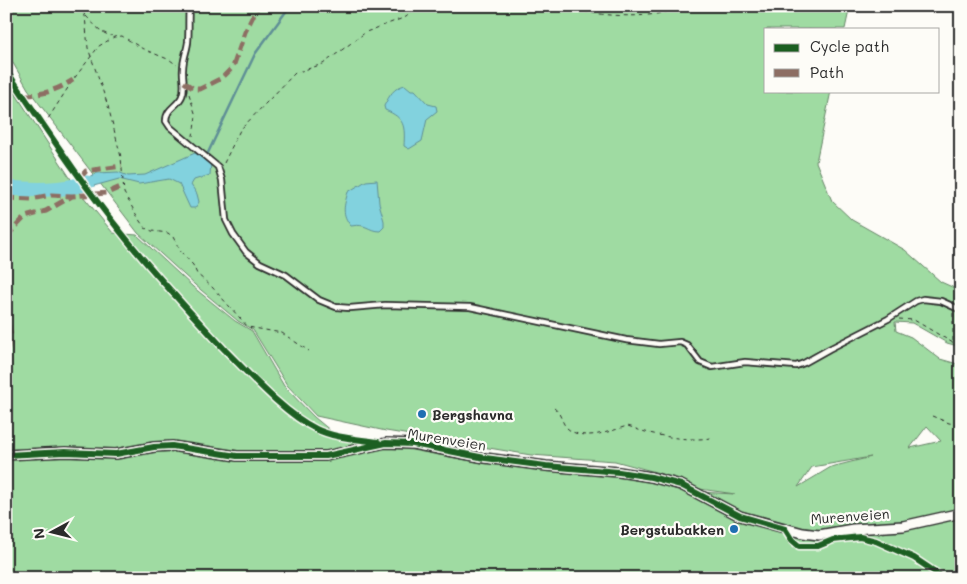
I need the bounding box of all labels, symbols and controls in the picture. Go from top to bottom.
legend [764,28,940,92]
text: Cycle path [810,36,889,56]
text: Path [810,62,844,82]
place label: Bergshavna [432,405,514,424]
marker: Bergshavna [416,408,428,420]
street label: Murenveien [406,423,488,455]
street label: Murenveien [810,504,890,528]
north arrow [28,506,78,556]
place label: Bergstubakken [620,520,724,539]
marker: Bergstubakken [728,523,740,535]
text: N [29,527,49,540]

